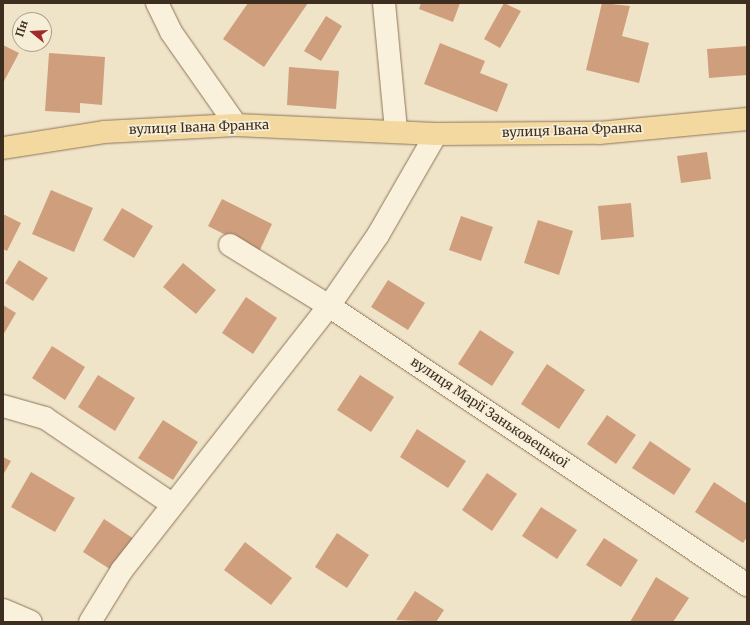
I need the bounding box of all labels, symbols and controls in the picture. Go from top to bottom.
north arrow [12,12,52,52]
text: Пн [12,19,31,39]
street label: вулиця Івана Франка [129,118,269,138]
street label: вулиця Івана Франка [502,121,642,141]
street label: вулиця Марії Заньковецької [407,354,571,472]

